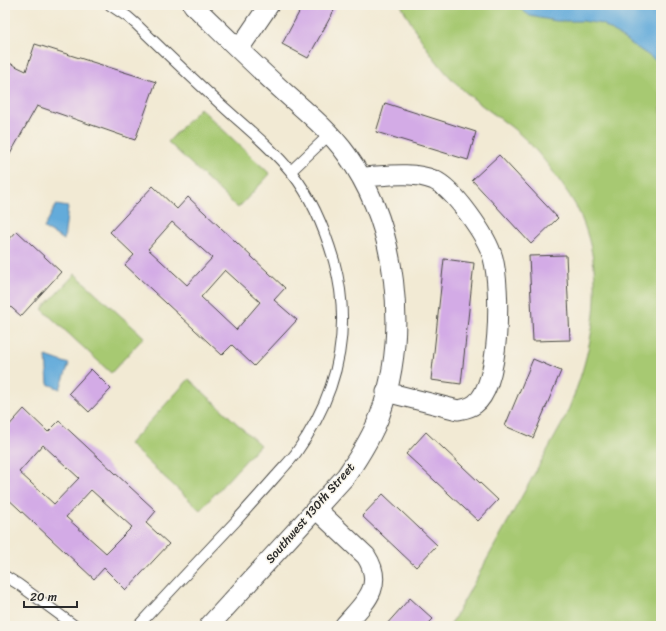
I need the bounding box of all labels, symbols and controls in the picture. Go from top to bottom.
street label: Southwest 130th Street [260,457,360,569]
scale bar [24,583,77,609]
text: 20 m [30,586,57,608]

